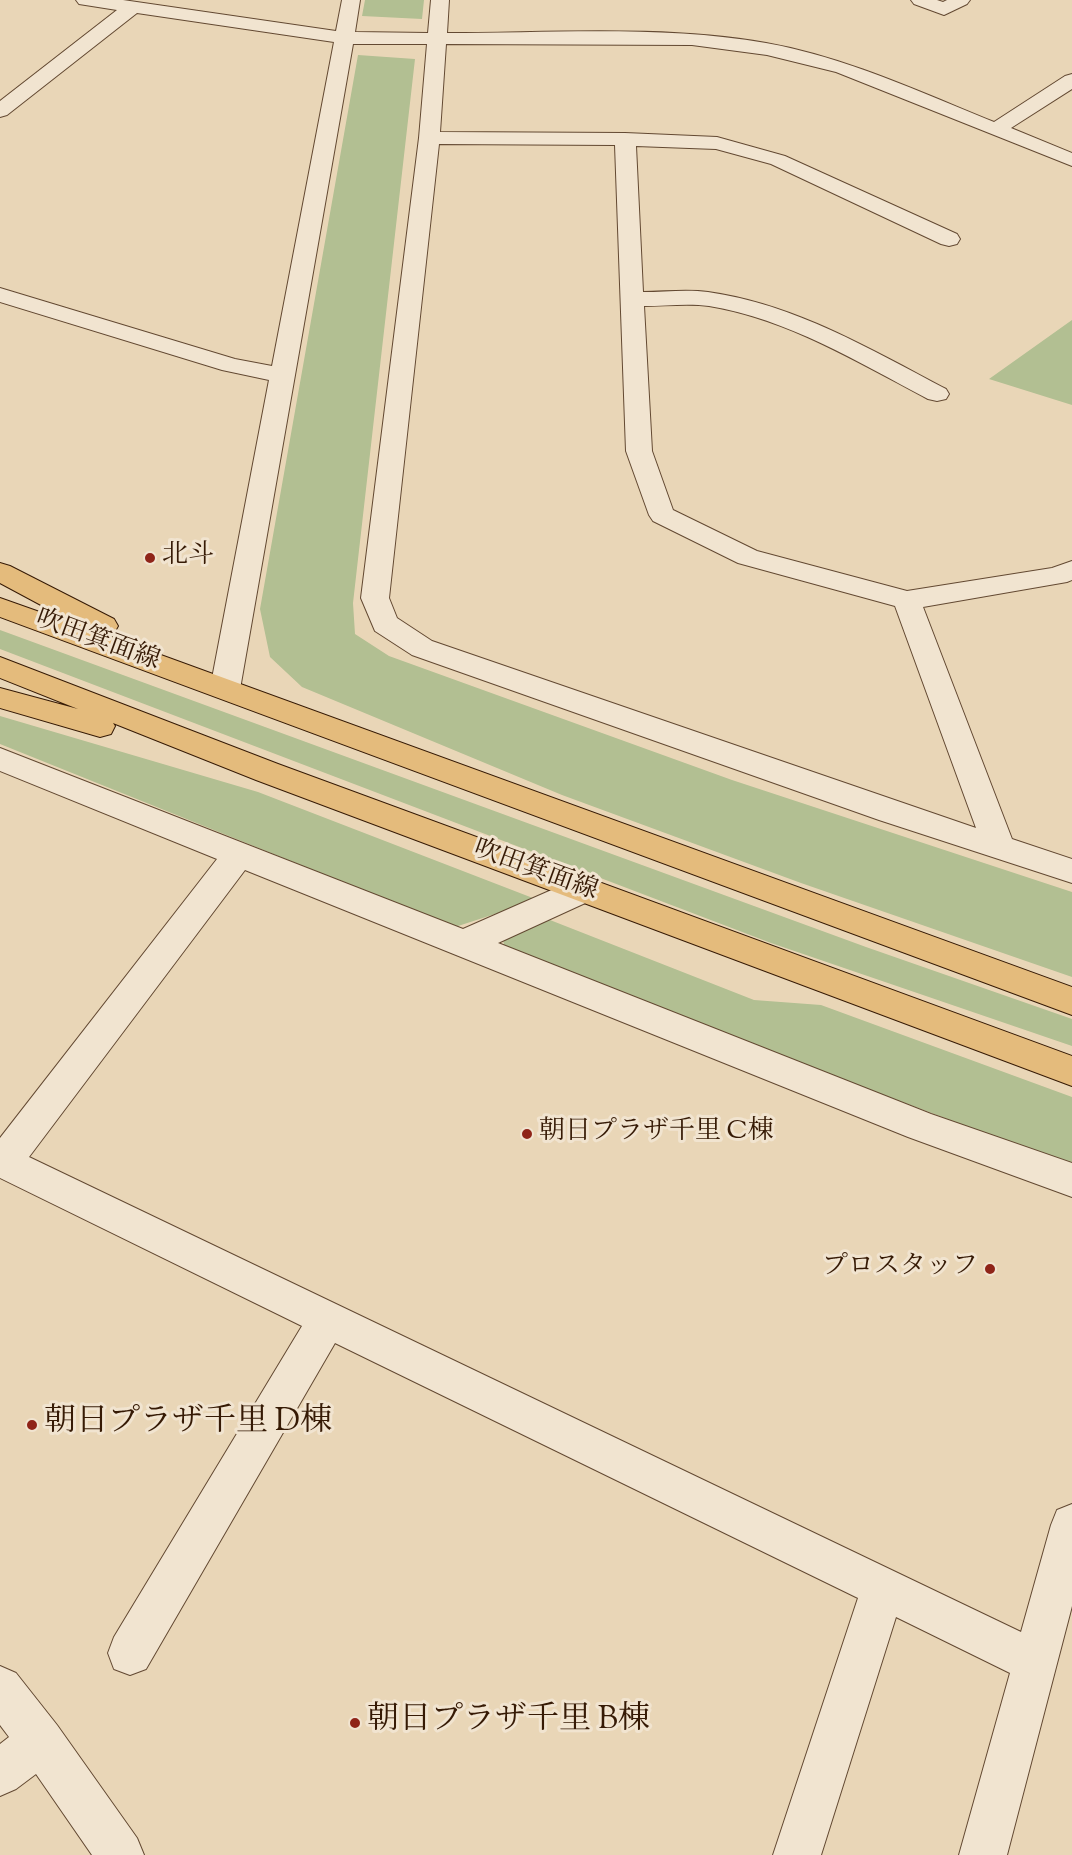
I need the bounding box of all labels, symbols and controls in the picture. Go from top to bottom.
place label: 北斗 [162,542,214,574]
marker: 北斗 [143,551,157,565]
street label: 吹田箕面線 [31,605,163,679]
street label: 吹田箕面線 [469,835,601,909]
place label: 朝日プラザ千里 C棟 [539,1118,774,1150]
marker: 朝日プラザ千里 C棟 [520,1127,534,1141]
place label: プロスタッフ [822,1253,978,1285]
marker: プロスタッフ [983,1262,997,1276]
place label: 朝日プラザ千里 D棟 [44,1406,332,1444]
marker: 朝日プラザ千里 D棟 [25,1418,39,1432]
place label: 朝日プラザ千里 B棟 [367,1704,650,1742]
marker: 朝日プラザ千里 B棟 [348,1716,362,1730]

